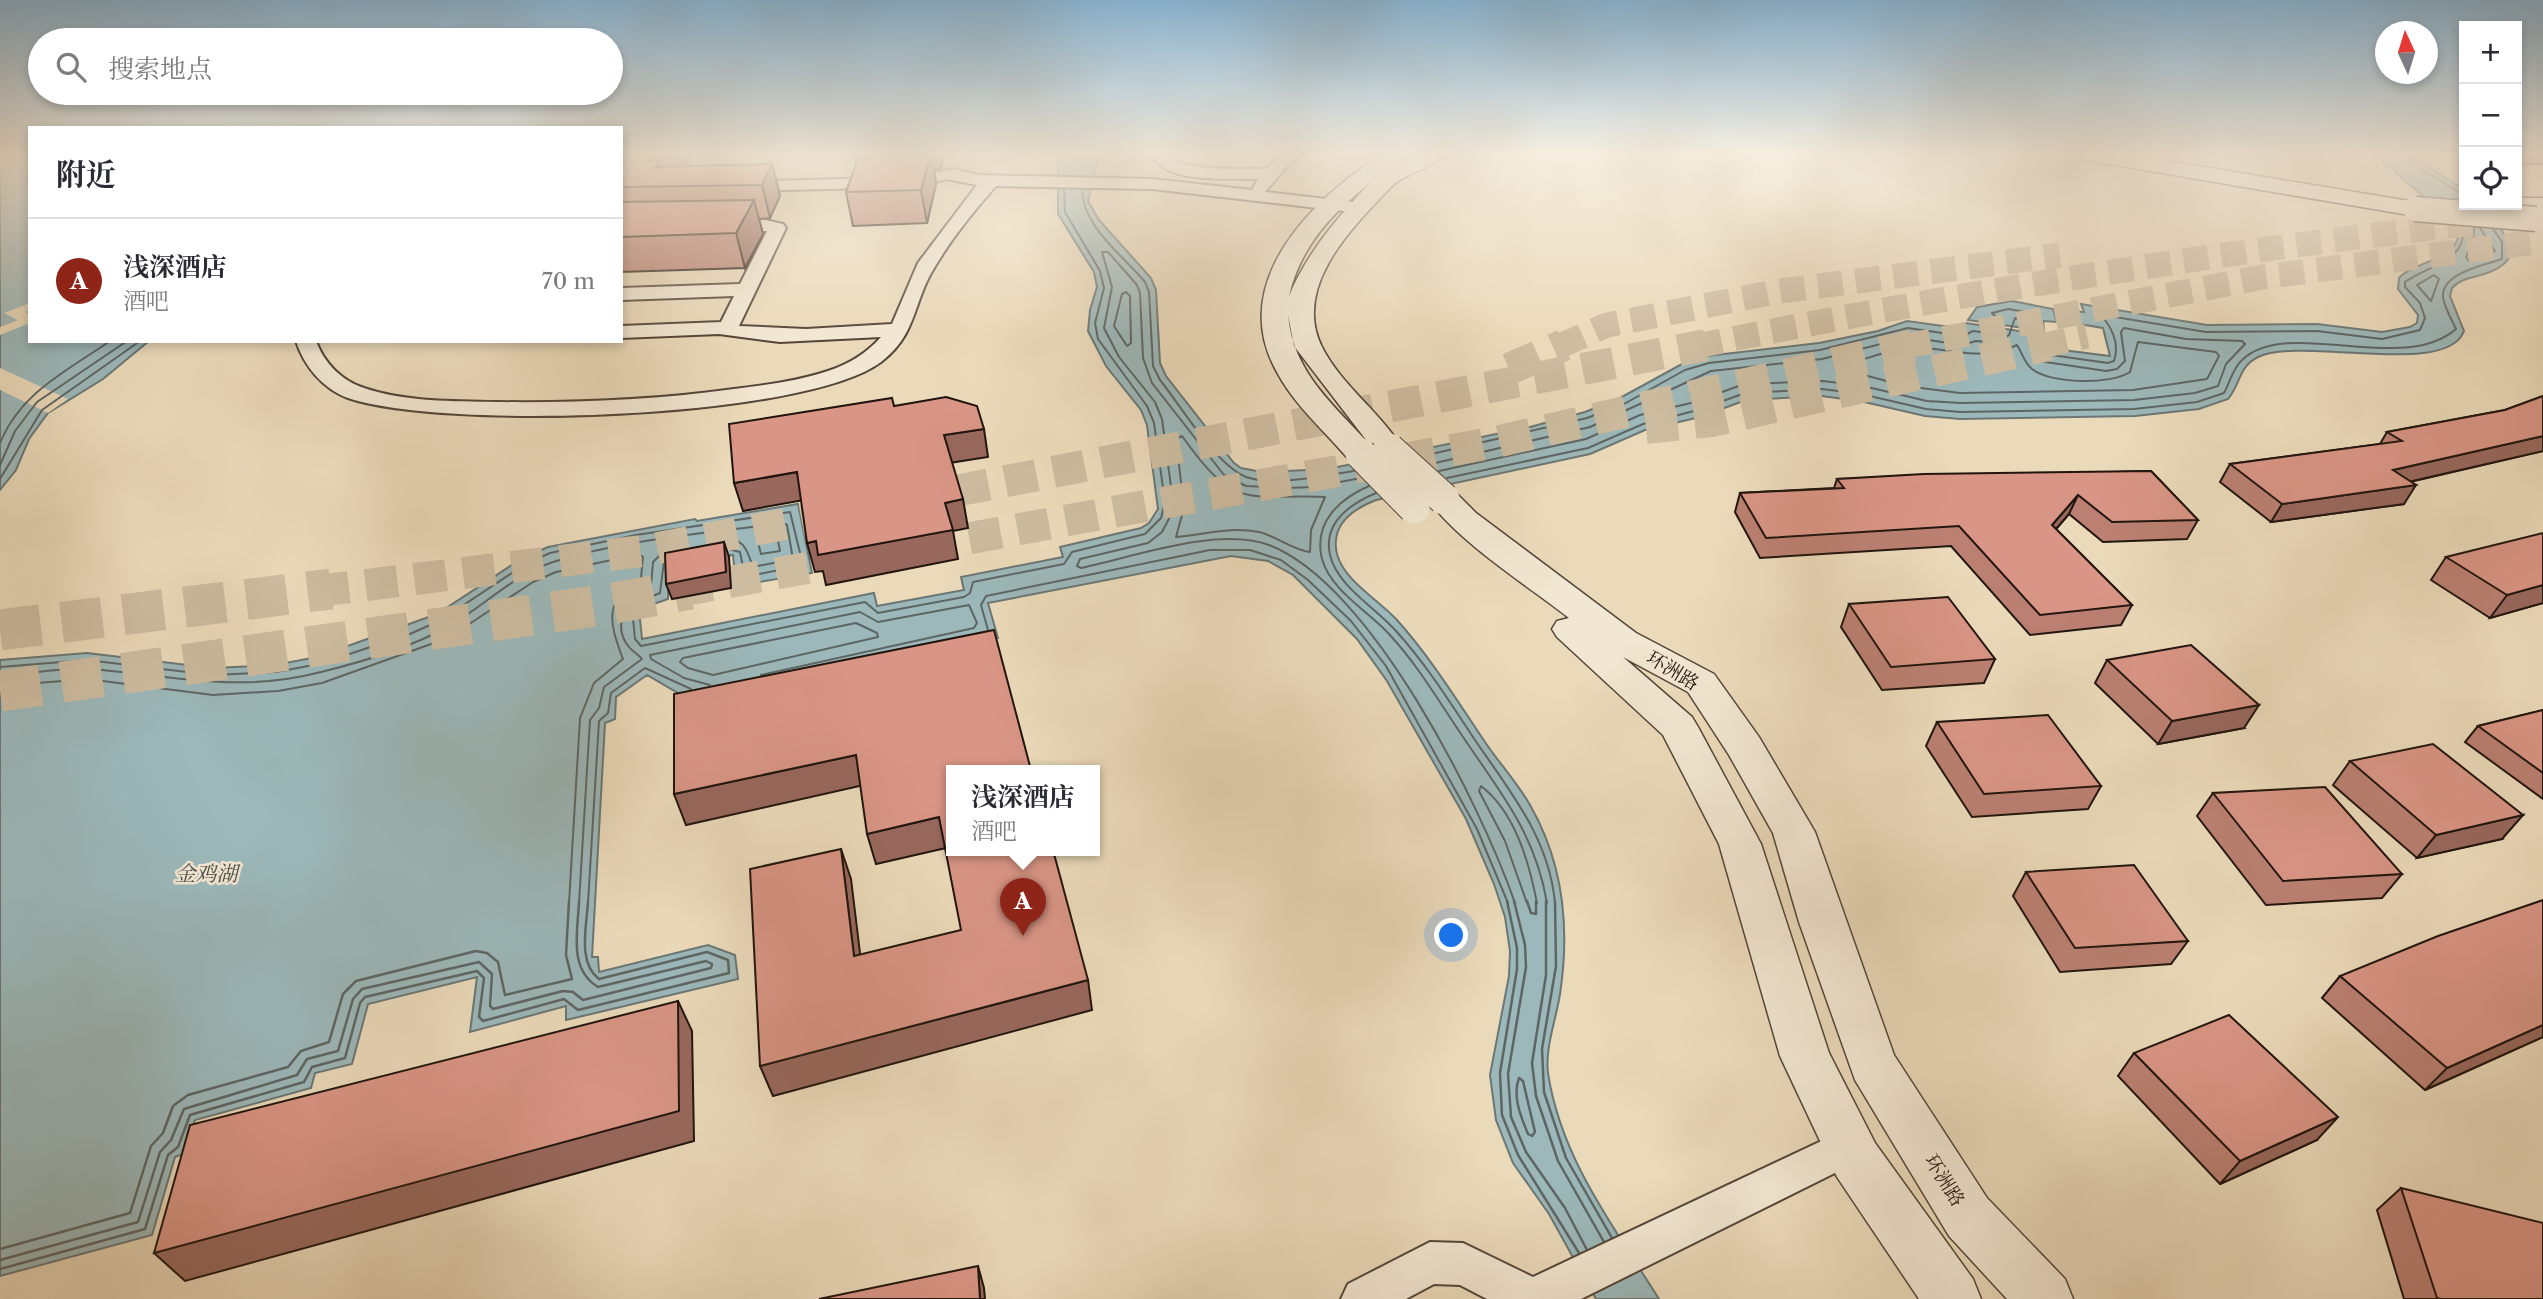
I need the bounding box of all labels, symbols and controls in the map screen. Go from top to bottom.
north arrow [2375,21,2438,84]
map controls [2459,21,2522,210]
button: + [2459,21,2522,84]
search box [28,28,623,105]
icon: search [52,48,90,86]
text: 搜索地点 [108,53,212,85]
button: − [2459,84,2522,147]
button: locate [2459,147,2522,210]
text: 附近 [56,156,116,193]
text: 浅深酒店 [123,251,227,283]
text: A [70,267,88,295]
text: 70 m [542,267,595,295]
text: 酒吧 [123,287,169,315]
street label: 环洲路 [1642,646,1703,695]
popup [946,765,1100,856]
text: 浅深酒店 [971,781,1075,813]
text: 酒吧 [971,817,1017,845]
water label: 金鸡湖 [175,861,241,886]
pin: A [1000,878,1046,936]
your location [1434,918,1468,952]
street label: 环洲路 [1920,1150,1969,1211]

